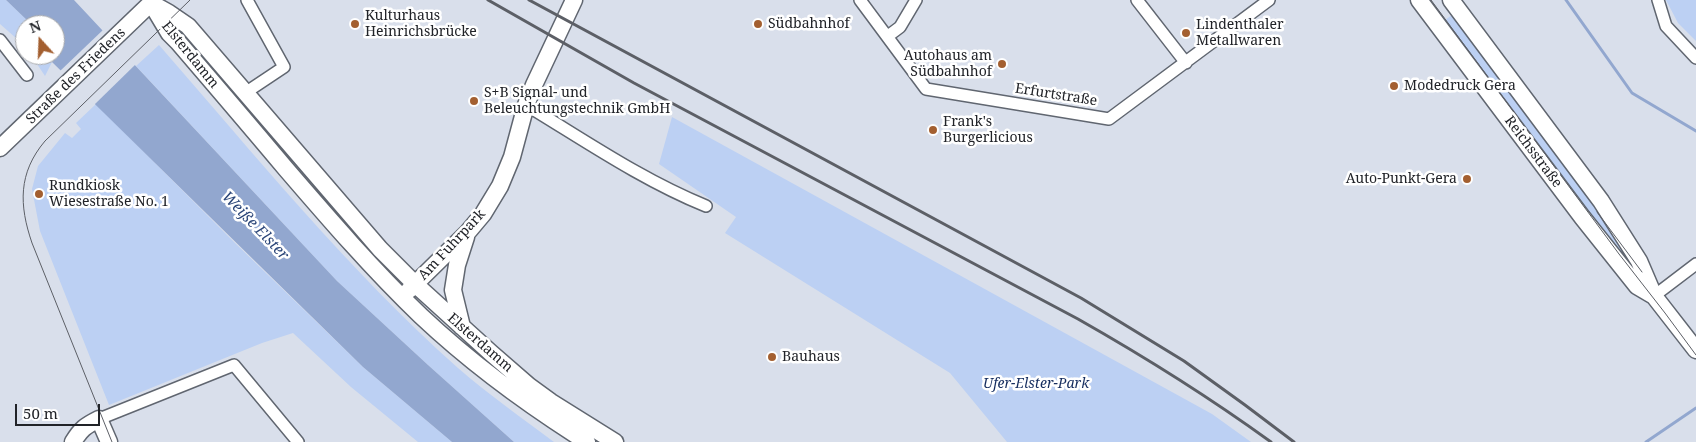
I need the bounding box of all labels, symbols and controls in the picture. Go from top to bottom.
place label: Kulturhaus Heinrichsbrücke [365,8,477,40]
north arrow [15,15,65,65]
text: N [27,16,43,37]
place label: Südbahnhof [768,16,850,32]
place label: Lindenthaler Metallwaren [1196,17,1283,49]
street label: Elsterdamm [158,18,222,92]
marker: Kulturhaus Heinrichsbrücke [349,18,361,30]
marker: Südbahnhof [752,18,764,30]
street label: Straße des Friedens [23,24,129,128]
marker: Lindenthaler Metallwaren [1180,27,1192,39]
place label: Autohaus am Südbahnhof [904,48,992,80]
marker: Autohaus am Südbahnhof [996,58,1008,70]
place label: Modedruck Gera [1404,78,1516,94]
street label: Erfurtstraße [1014,80,1098,110]
marker: Modedruck Gera [1388,80,1400,92]
place label: S+B Signal- und Beleuchtungstechnik GmbH [484,85,670,118]
marker: S+B Signal- und Beleuchtungstechnik GmbH [468,95,480,107]
street label: Reichsstraße [1501,113,1565,191]
place label: Frank's Burgerlicious [943,114,1033,146]
marker: Frank's Burgerlicious [927,124,939,136]
place label: Auto-Punkt-Gera [1346,171,1457,187]
marker: Auto-Punkt-Gera [1461,173,1473,185]
place label: Rundkiosk Wiesestraße No. 1 [49,178,169,210]
marker: Rundkiosk Wiesestraße No. 1 [33,188,45,200]
water label: Weiße Elster [218,188,292,264]
street label: Am Fuhrpark [415,206,489,284]
street label: Elsterdamm [444,310,516,376]
place label: Bauhaus [782,349,840,365]
marker: Bauhaus [766,351,778,363]
park label: Ufer-Elster-Park [983,376,1089,392]
scale bar [18,394,102,426]
text: 50 m [23,403,58,423]

